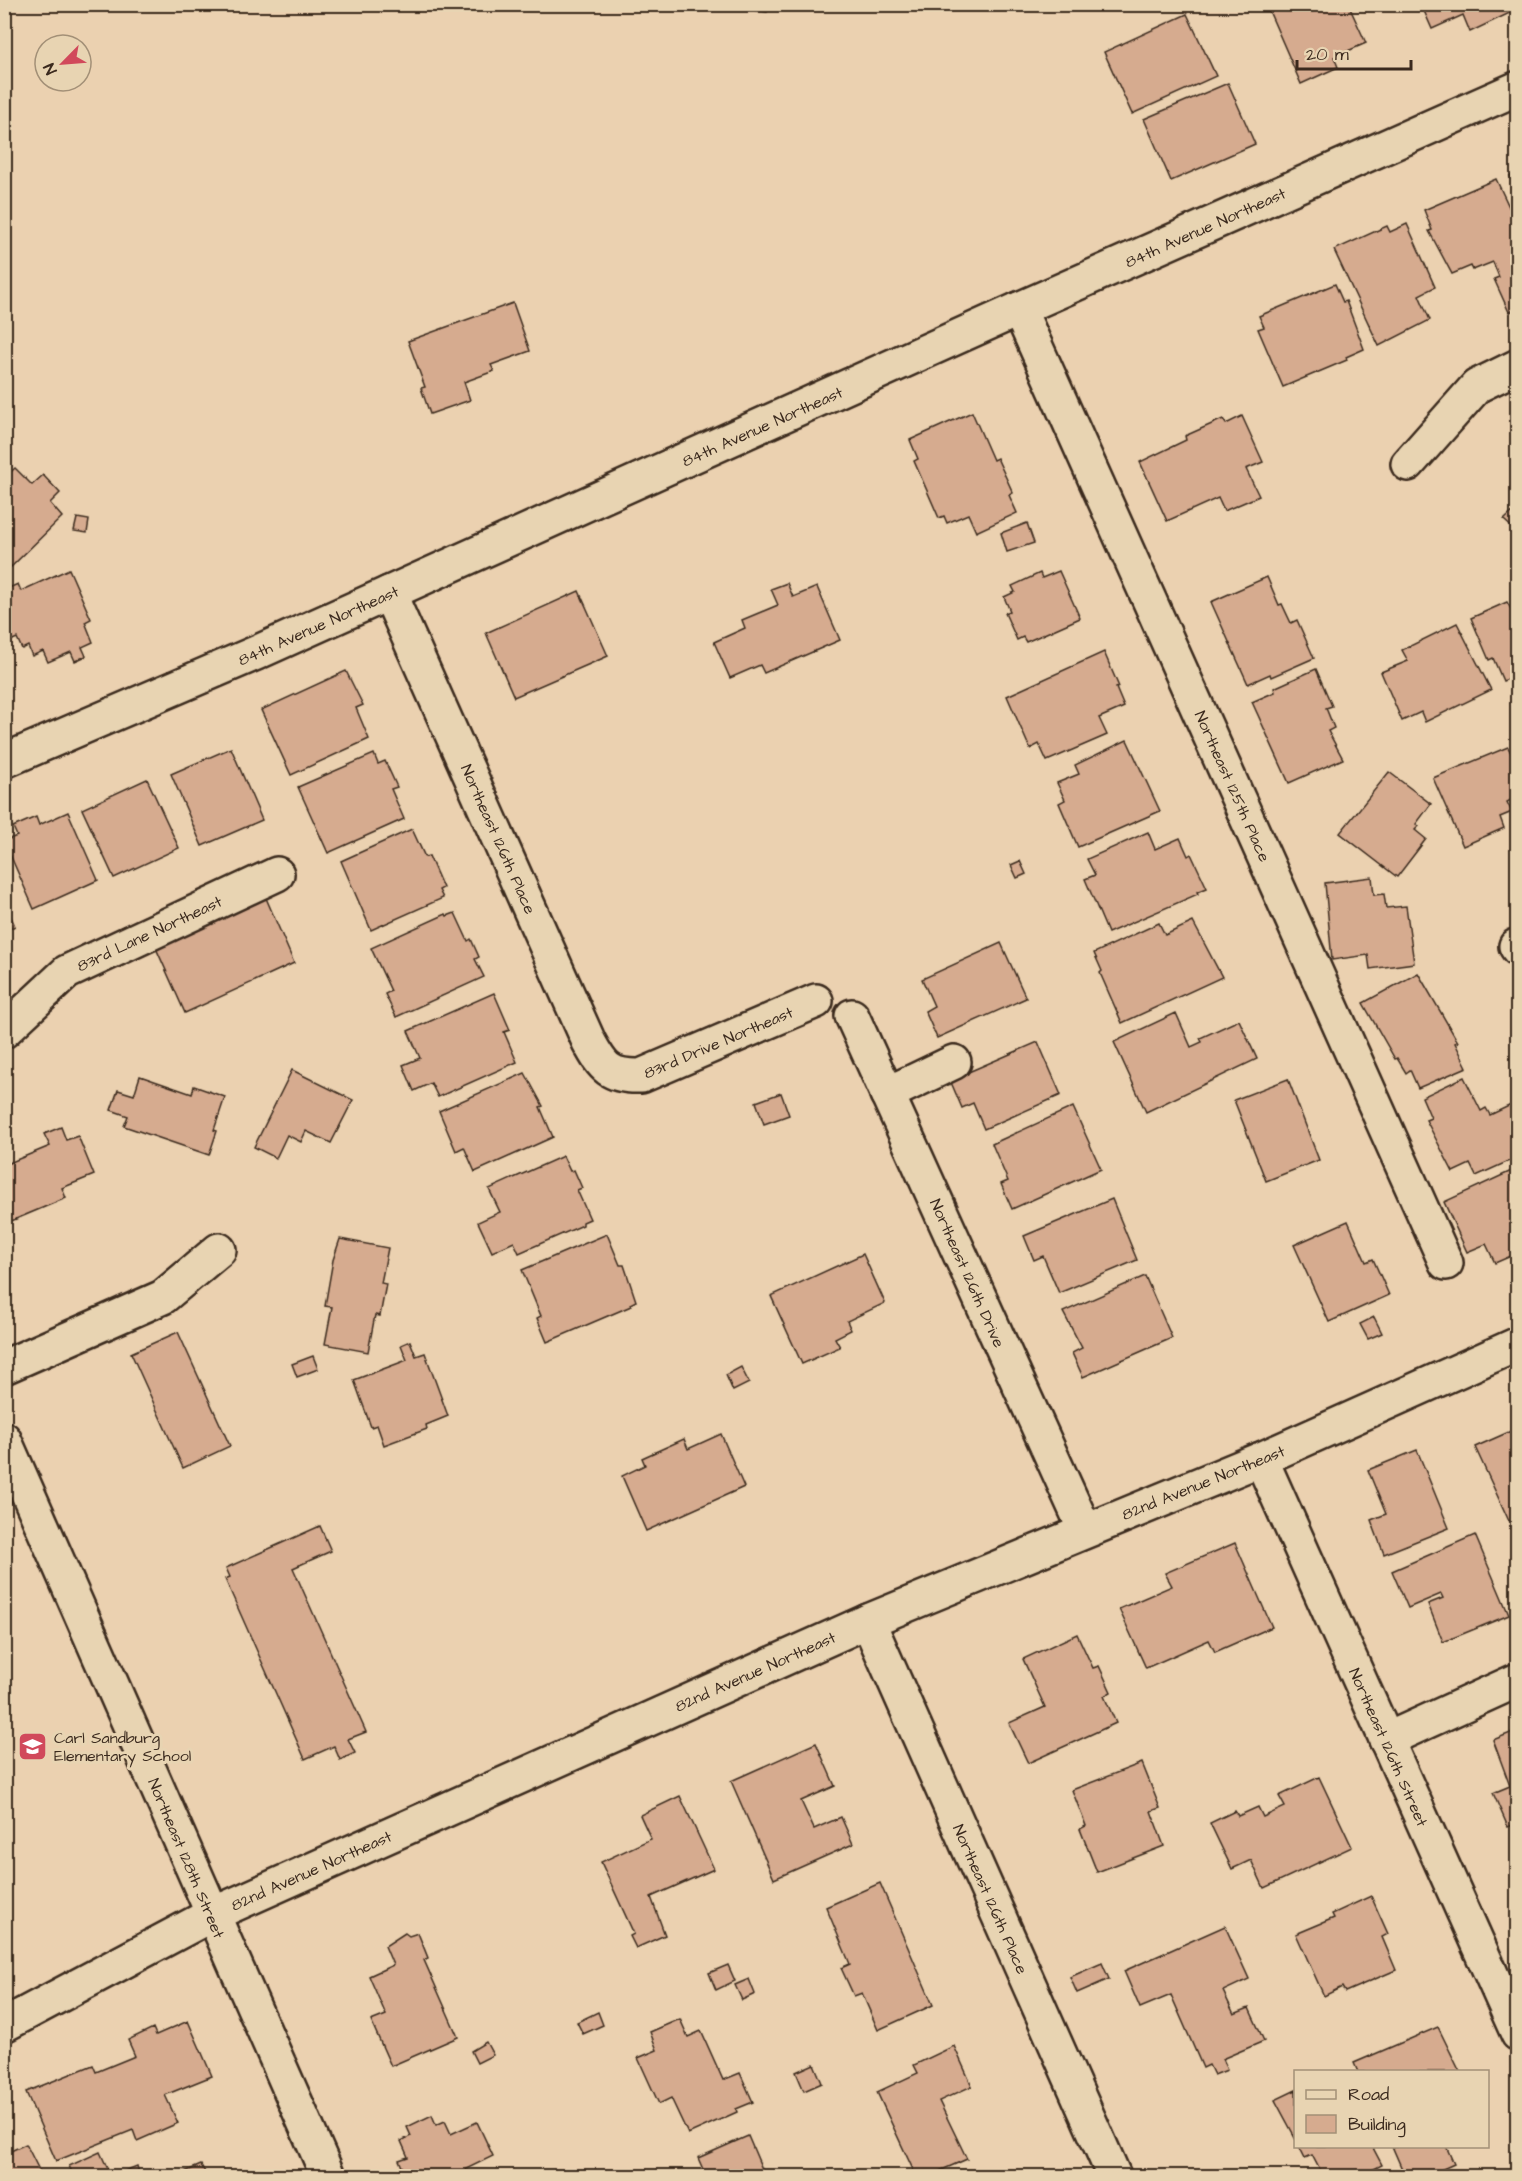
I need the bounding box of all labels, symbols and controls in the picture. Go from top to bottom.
north arrow [33,33,93,93]
scale bar [1297,33,1411,71]
text: 20 m [1306,42,1349,67]
text: N [38,60,62,78]
street label: 84th Avenue Northeast [1121,182,1290,273]
street label: 84th Avenue Northeast [678,381,847,472]
street label: 84th Avenue Northeast [234,580,403,671]
street label: Northeast 125th Place [1189,708,1275,866]
street label: Northeast 126th Place [455,761,541,918]
street label: 83rd Lane Northeast [73,890,226,977]
street label: 83rd Drive Northeast [640,1001,797,1084]
street label: Northeast 126th Drive [924,1196,1010,1352]
street label: 82nd Avenue Northeast [1119,1440,1289,1526]
street label: 82nd Avenue Northeast [671,1626,840,1717]
street label: Northeast 126th Street [1343,1665,1433,1831]
place label: Carl Sandburg Elementary School [54,1727,191,1768]
school or university icon: Carl Sandburg Elementary School [17,1730,49,1762]
street label: Northeast 128th Street [142,1775,230,1942]
street label: Northeast 126th Place [947,1821,1033,1978]
street label: 82nd Avenue Northeast [227,1825,396,1916]
legend [1294,2070,1489,2148]
text: Road [1348,2082,1389,2107]
text: Building [1348,2112,1406,2138]

